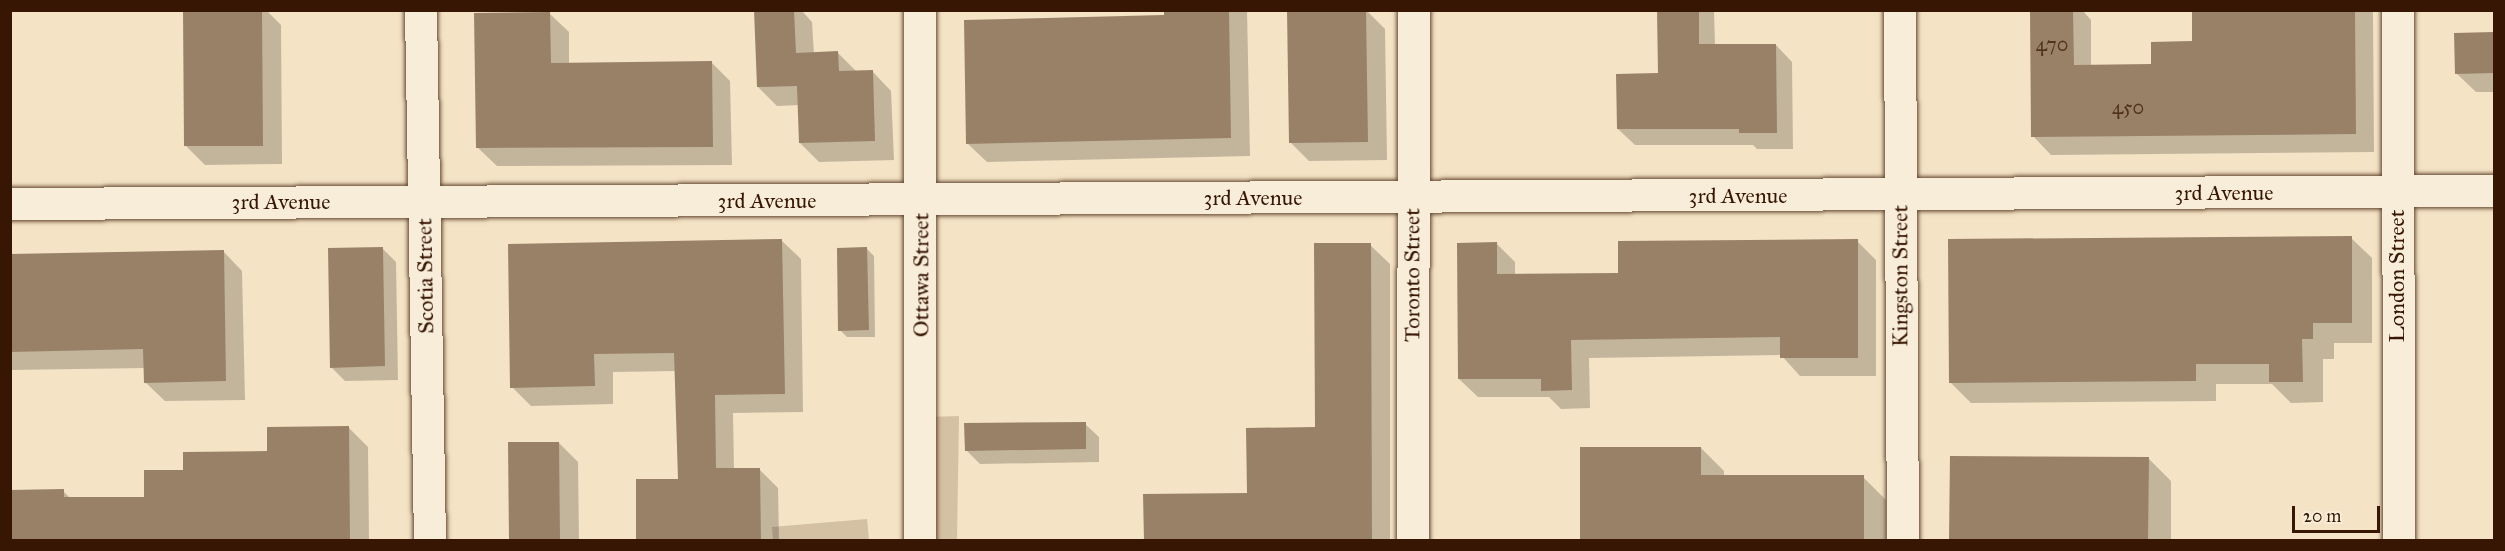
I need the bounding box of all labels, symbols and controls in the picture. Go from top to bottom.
house number: 470 [2036,32,2068,56]
house number: 450 [2112,95,2144,119]
street label: 3rd Avenue [2175,180,2273,206]
street label: 3rd Avenue [1689,183,1787,209]
street label: 3rd Avenue [1204,185,1302,211]
street label: 3rd Avenue [718,188,816,214]
street label: 3rd Avenue [232,189,330,215]
street label: Kingston Street [1887,205,1913,347]
street label: Toronto Street [1399,208,1425,342]
street label: London Street [2384,209,2410,343]
street label: Ottawa Street [908,213,934,337]
street label: Scotia Street [411,218,439,334]
scale bar [2295,494,2384,532]
text: 20 m [2303,505,2341,527]

